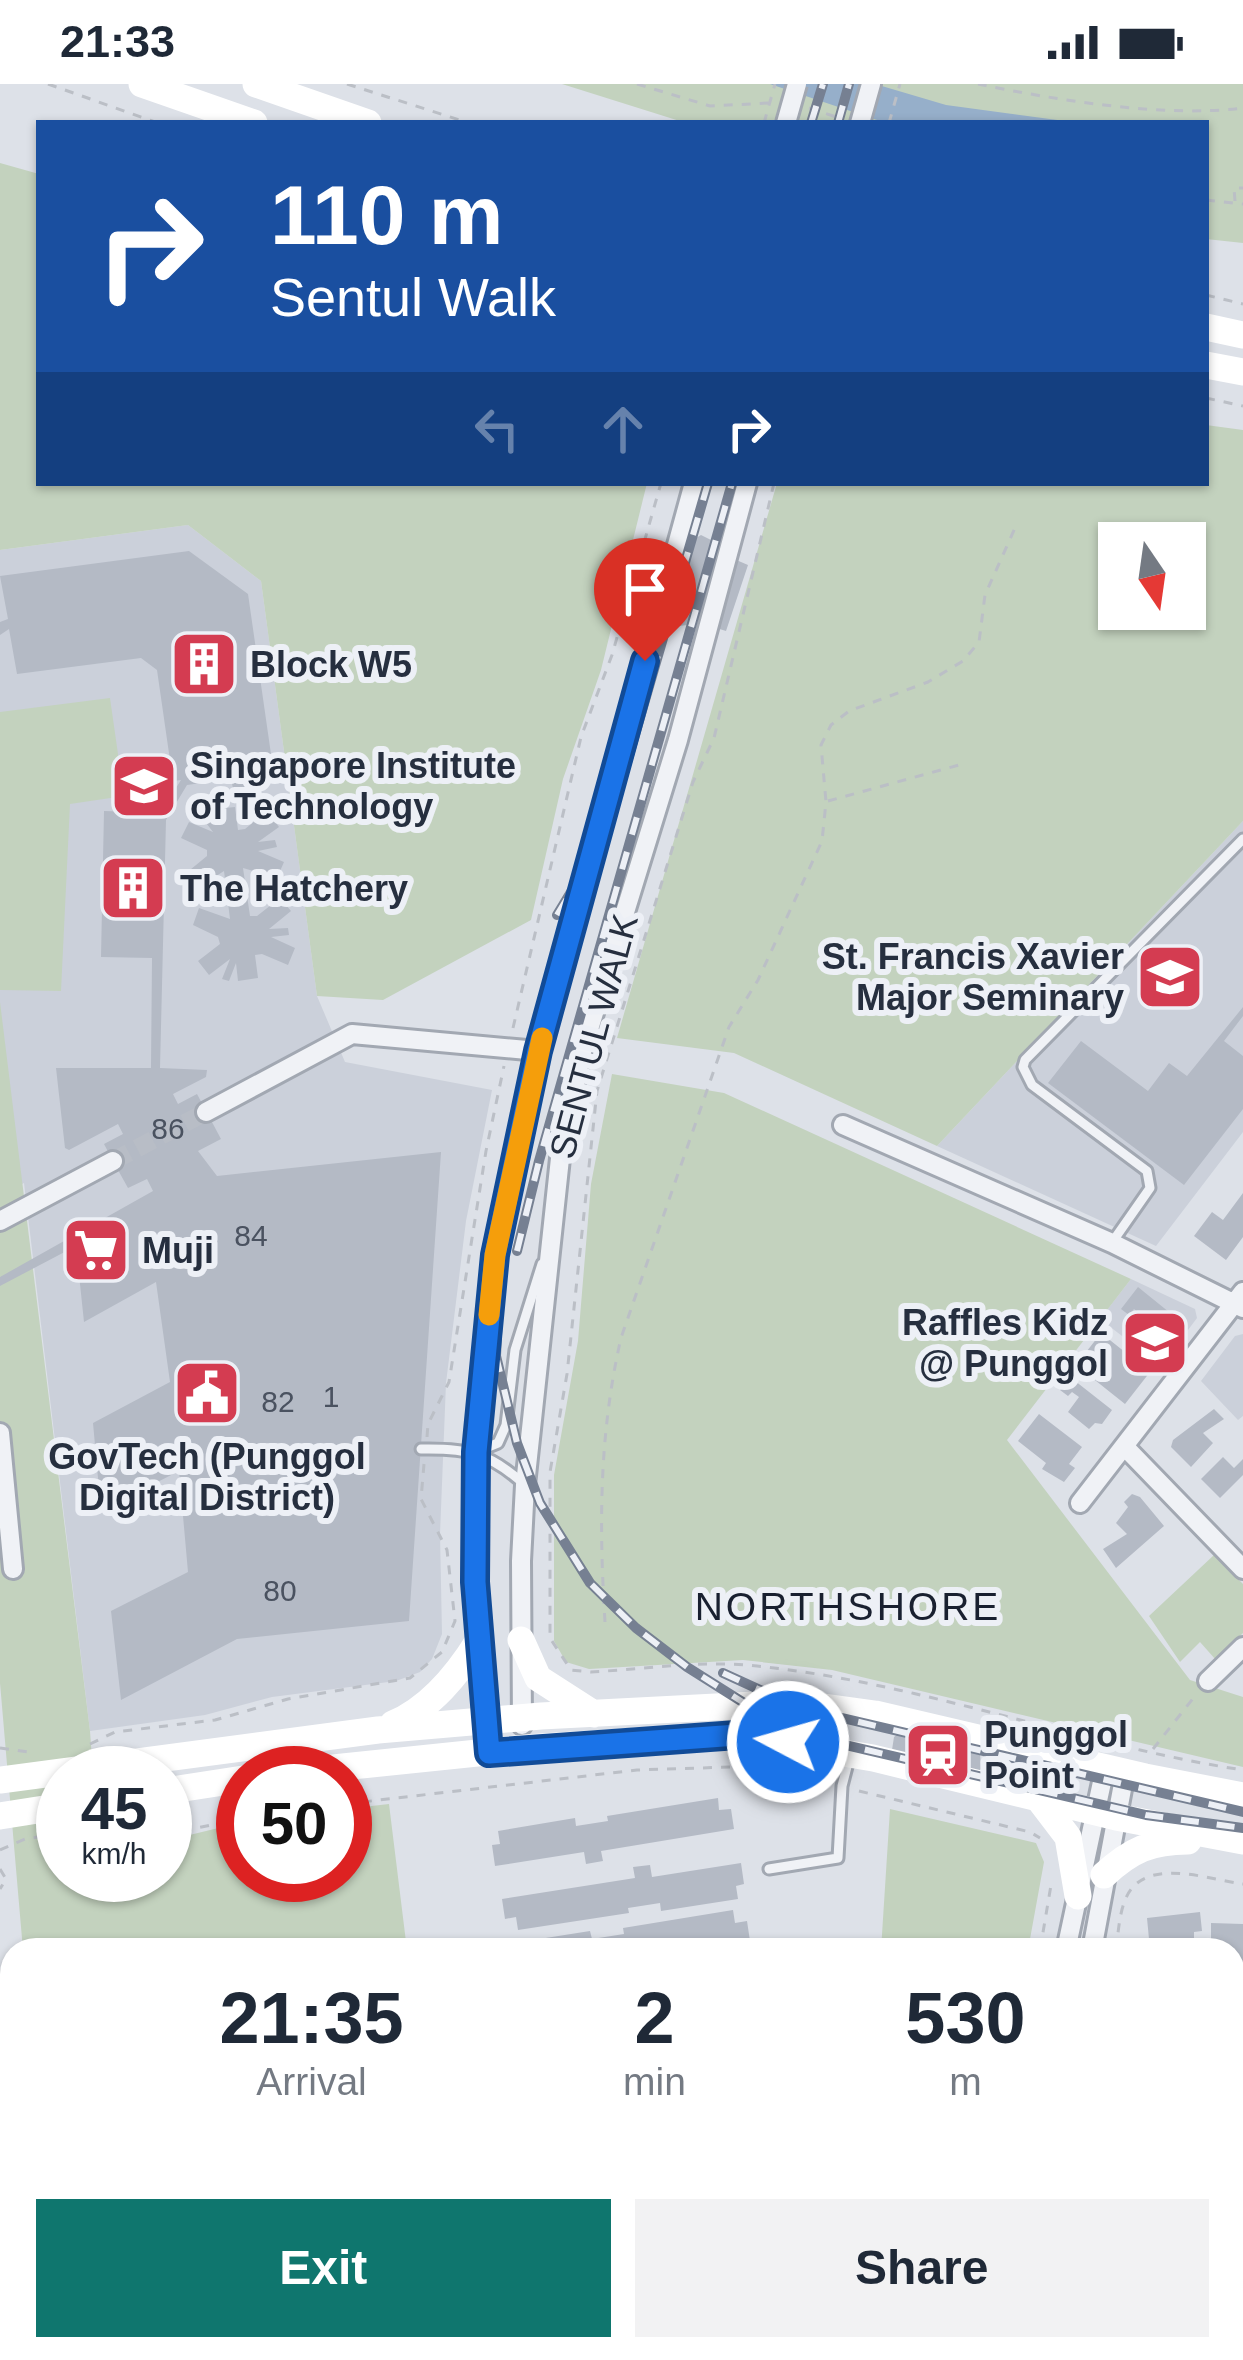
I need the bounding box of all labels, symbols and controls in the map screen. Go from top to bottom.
text: 21:33 [60,16,175,67]
icon: right [72,168,228,324]
text: 110 m [270,168,504,262]
text: Sentul Walk [270,267,556,327]
icon: left [464,396,530,462]
icon: ahead [590,396,656,462]
icon: right [716,396,782,462]
north arrow [1098,522,1206,630]
map controls [1098,522,1206,630]
pin [594,538,696,661]
icon: arrive [612,556,678,622]
building icon: Block W5 [169,629,239,699]
place label: Block W5 [250,644,412,685]
place label: Singapore Institute of Technology [190,745,516,827]
school or university icon: Singapore Institute of Technology [109,751,179,821]
building icon: The Hatchery [98,853,168,923]
place label: The Hatchery [180,868,408,909]
street label: SENTUL WALK [541,909,646,1163]
place label: St. Francis Xavier Major Seminary [822,936,1124,1018]
school or university icon: St. Francis Xavier Major Seminary [1135,942,1205,1012]
house number: 86 [151,1112,185,1145]
supermarket icon: Muji [61,1215,131,1285]
house number: 84 [234,1219,268,1252]
place label: Muji [142,1230,214,1271]
place label: Raffles Kidz @ Punggol [902,1302,1108,1384]
school or university icon: Raffles Kidz @ Punggol [1120,1308,1190,1378]
public building icon: GovTech (Punggol Digital District) [172,1358,242,1428]
house number: 1 [323,1380,339,1413]
house number: 82 [261,1385,295,1418]
place label: GovTech (Punggol Digital District) [48,1436,366,1518]
house number: 80 [263,1574,297,1607]
district label: NORTHSHORE [695,1585,1001,1628]
position arrow [725,1679,851,1805]
place label: Punggol Point [984,1714,1128,1796]
station icon: Punggol Point [903,1720,973,1790]
speed limit sign: 50 [216,1746,372,1902]
text: 45 [81,1775,147,1842]
text: km/h [81,1837,147,1870]
text: 21:35 [219,1978,404,2058]
text: 2 [634,1978,675,2058]
text: 530 [905,1978,1026,2058]
text: Arrival [256,2060,367,2103]
text: min [623,2060,686,2103]
text: m [949,2060,982,2103]
button: Exit [36,2199,611,2337]
button: Share [635,2199,1209,2337]

